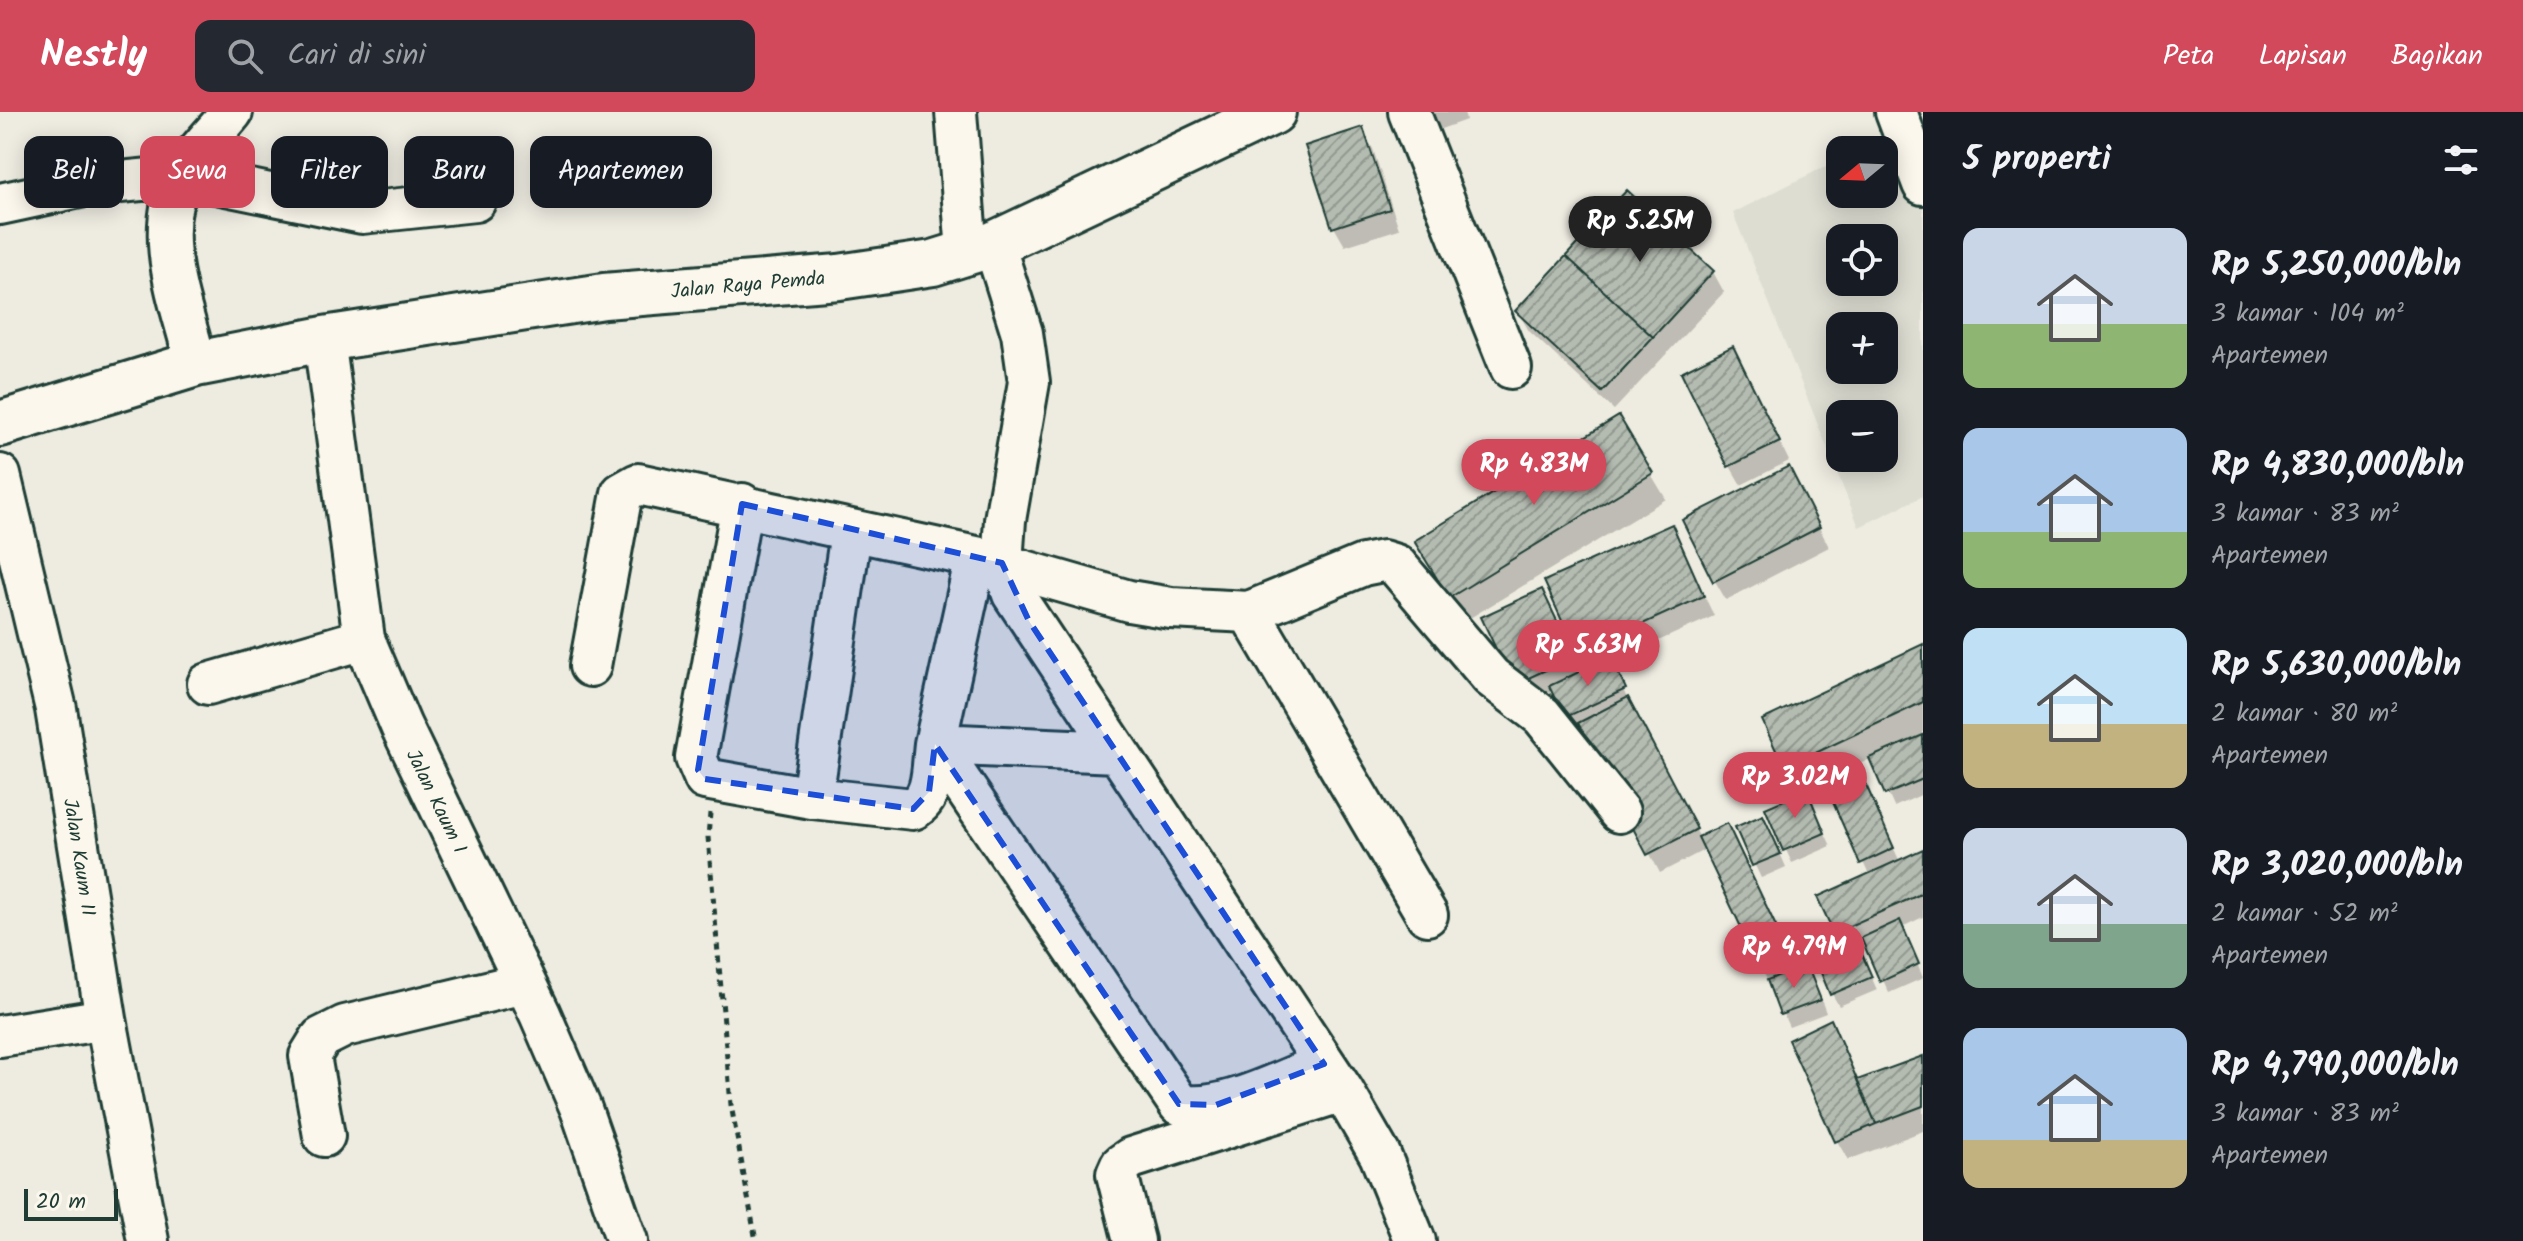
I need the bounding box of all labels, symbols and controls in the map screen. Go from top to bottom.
search box [195,20,755,92]
text: Nestly [40,26,147,86]
text: Cari di sini [287,32,426,80]
icon: search [223,34,267,78]
text: Peta [2163,34,2214,79]
text: Lapisan [2258,34,2347,79]
text: Bagikan [2391,34,2483,79]
text: 5 properti [1963,133,2111,187]
chip: Beli [24,136,124,208]
chip: Sewa [140,136,255,208]
chip: Filter [271,136,388,208]
chip: Baru [404,136,514,208]
chip: Apartemen [530,136,712,208]
north arrow [1826,136,1898,208]
map controls [1826,136,1898,472]
icon: filters [2439,138,2483,182]
pin: Rp 5.25M [1557,196,1723,264]
text: Rp 5.25M [1587,201,1693,243]
button: locate [1826,224,1898,296]
text: Rp 5,250,000/bln [2211,239,2461,293]
icon: home [2027,260,2123,356]
street label: Jalan Raya Pemda [670,263,827,309]
text: 3 kamar · 104 m² [2211,293,2404,335]
button: + [1826,312,1898,384]
text: Apartemen [2211,335,2328,377]
button: − [1826,400,1898,472]
pin: Rp 4.83M [1451,439,1617,507]
text: Rp 4,830,000/bln [2211,439,2464,493]
text: Rp 4.83M [1479,444,1589,486]
icon: home [2027,460,2123,556]
text: 3 kamar · 83 m² [2211,493,2399,535]
text: Apartemen [2211,535,2328,577]
pin: Rp 5.63M [1505,620,1671,688]
text: Rp 5.63M [1535,625,1641,667]
text: Rp 5,630,000/bln [2211,639,2461,693]
icon: home [2027,660,2123,756]
text: 2 kamar · 80 m² [2211,693,2397,735]
text: Apartemen [2211,735,2328,777]
street label: Jalan Kaum I [396,744,474,860]
pin: Rp 3.02M [1712,752,1878,820]
text: Rp 3.02M [1741,757,1849,799]
street label: Jalan Kaum II [53,796,103,919]
text: Rp 3,020,000/bln [2211,839,2463,893]
icon: home [2027,860,2123,956]
text: 2 kamar · 52 m² [2211,893,2398,935]
pin: Rp 4.79M [1711,922,1877,990]
text: Rp 4.79M [1741,927,1847,969]
text: Apartemen [2211,935,2328,977]
text: Rp 4,790,000/bln [2211,1039,2459,1093]
icon: home [2027,1060,2123,1156]
text: 3 kamar · 83 m² [2211,1093,2399,1135]
text: Apartemen [2211,1135,2328,1177]
scale bar [24,1185,118,1221]
text: 20 m [36,1185,86,1220]

